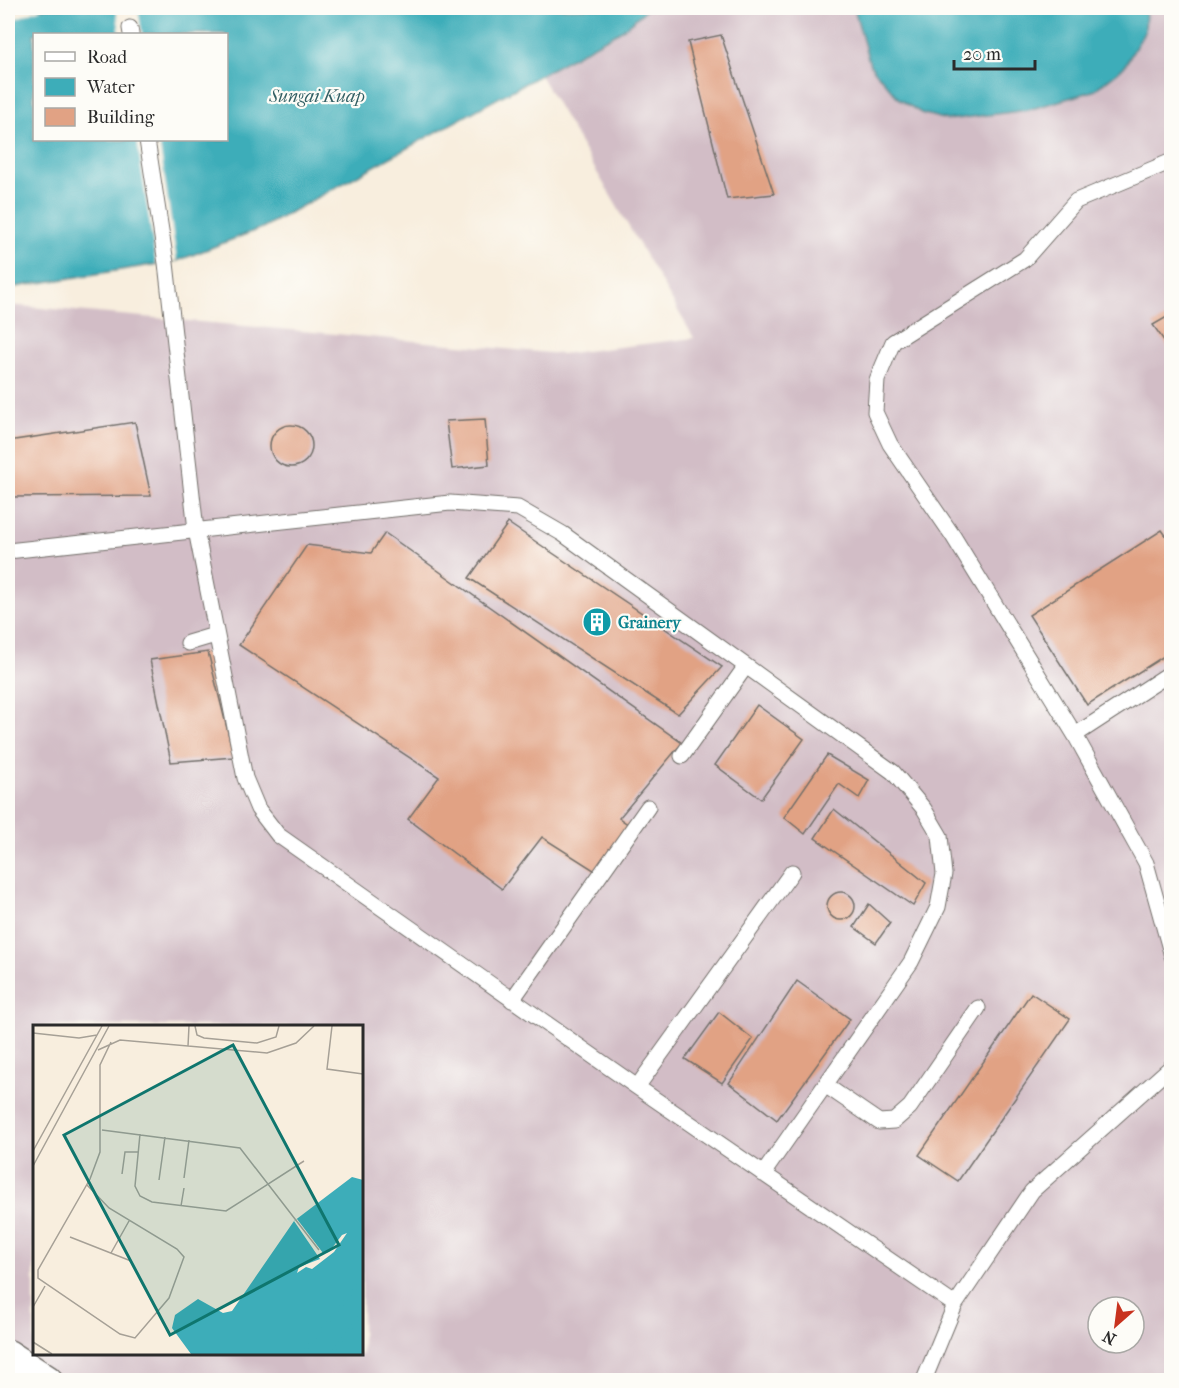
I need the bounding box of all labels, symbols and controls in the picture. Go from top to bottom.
legend [33,33,228,141]
scale bar [954,33,1035,71]
text: 20 m [963,44,1001,65]
text: Road [87,47,127,68]
text: Water [86,77,135,98]
water label: Sungai Kuap [268,86,365,107]
text: Building [87,107,155,128]
building icon: Grainery [581,606,613,638]
place label: Grainery [618,613,682,633]
inset map [33,1025,363,1355]
north arrow [1086,1295,1146,1355]
text: N [1099,1326,1119,1349]

